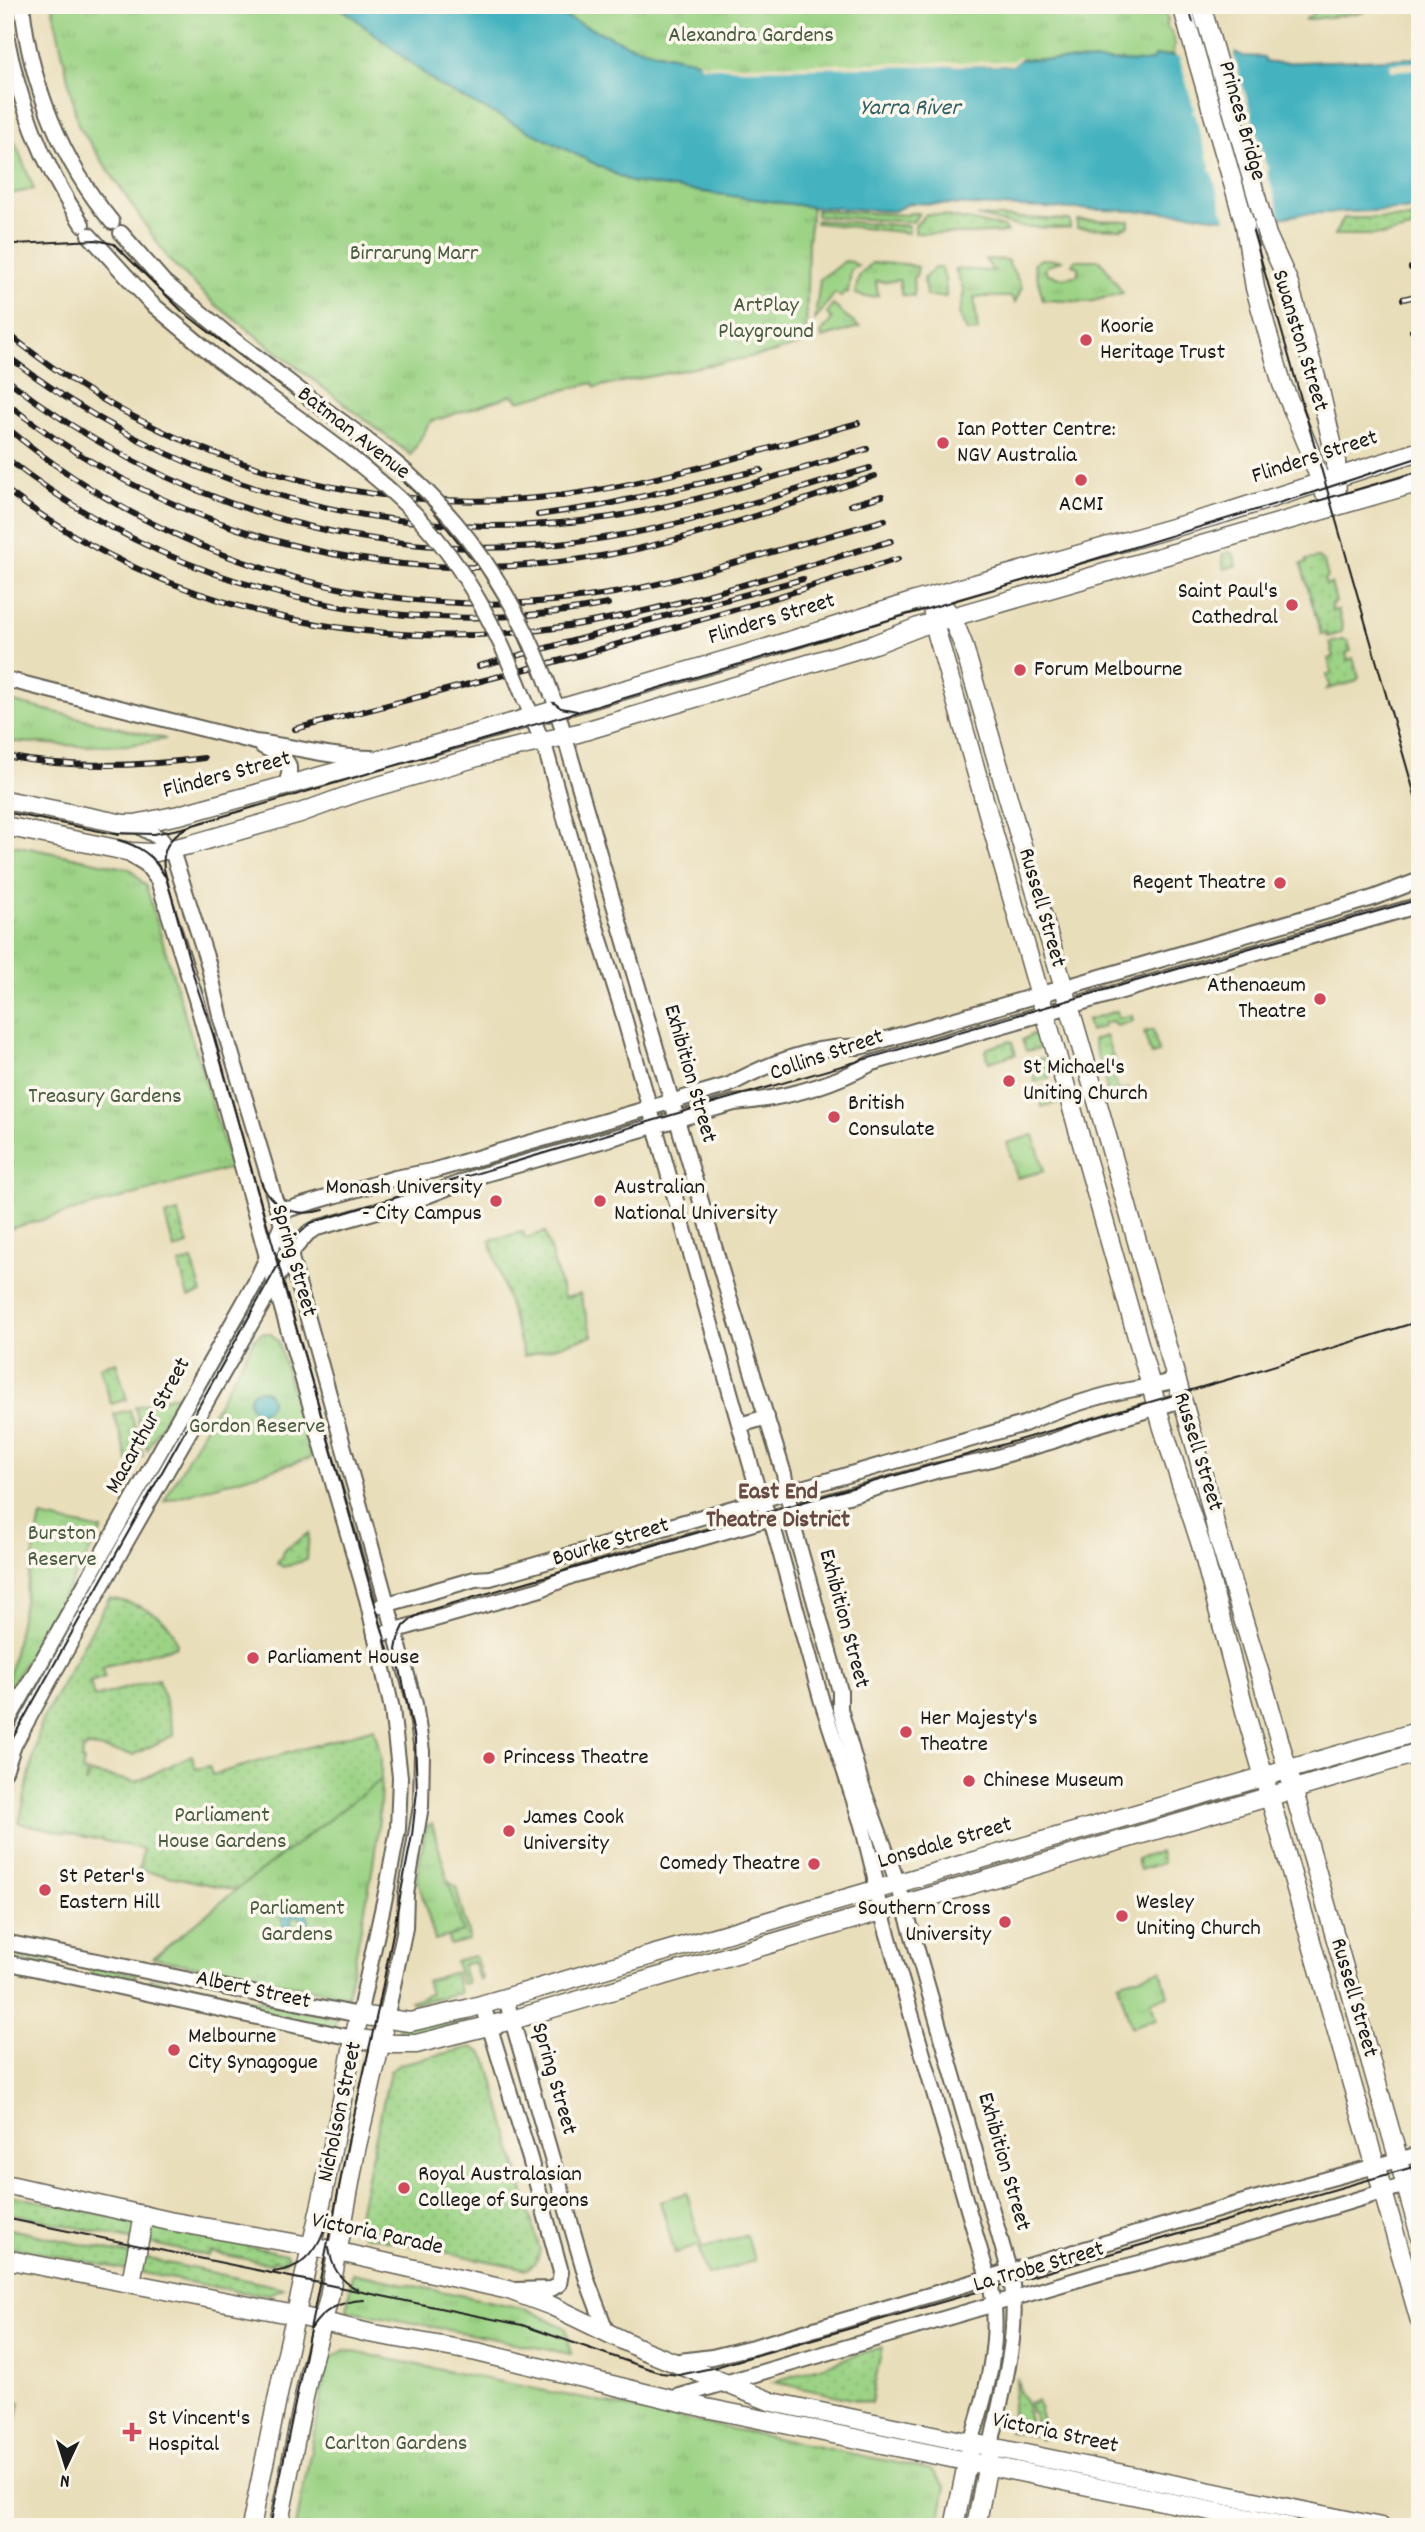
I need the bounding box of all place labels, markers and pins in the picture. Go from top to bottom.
place label: Koorie Heritage Trust [1100,311,1225,370]
marker: Koorie Heritage Trust [1078,332,1094,348]
place label: Ian Potter Centre: NGV Australia [957,414,1115,473]
marker: Ian Potter Centre: NGV Australia [935,435,951,451]
marker: ACMI [1073,472,1089,488]
place label: ACMI [1059,489,1103,522]
place label: Saint Paul's Cathedral [1178,576,1279,635]
marker: Saint Paul's Cathedral [1284,597,1300,613]
place label: Forum Melbourne [1034,654,1182,687]
marker: Forum Melbourne [1012,662,1028,678]
place label: Regent Theatre [1132,867,1266,900]
marker: Regent Theatre [1272,875,1288,891]
place label: Athenaeum Theatre [1207,970,1306,1029]
marker: Athenaeum Theatre [1312,991,1328,1007]
place label: St Michael's Uniting Church [1023,1052,1148,1111]
marker: St Michael's Uniting Church [1001,1073,1017,1089]
place label: British Consulate [848,1088,935,1147]
marker: British Consulate [826,1109,842,1125]
place label: Monash University - City Campus [326,1172,483,1231]
place label: Australian National University [614,1172,778,1231]
marker: Monash University - City Campus [488,1193,504,1209]
marker: Australian National University [592,1193,608,1209]
place label: Parliament House [267,1642,419,1675]
marker: Parliament House [245,1650,261,1666]
place label: Her Majesty's Theatre [920,1703,1038,1762]
marker: Her Majesty's Theatre [898,1724,914,1740]
place label: Princess Theatre [503,1742,649,1775]
marker: Princess Theatre [481,1750,497,1766]
place label: Chinese Museum [983,1765,1124,1798]
marker: Chinese Museum [961,1773,977,1789]
place label: James Cook University [523,1802,624,1861]
marker: James Cook University [501,1823,517,1839]
place label: Comedy Theatre [659,1848,800,1881]
marker: Comedy Theatre [806,1856,822,1872]
place label: St Peter's Eastern Hill [59,1861,160,1920]
marker: St Peter's Eastern Hill [37,1882,53,1898]
place label: Wesley Uniting Church [1136,1887,1261,1946]
place label: Southern Cross University [858,1893,992,1952]
marker: Wesley Uniting Church [1114,1908,1130,1924]
marker: Southern Cross University [997,1914,1013,1930]
place label: Melbourne City Synagogue [188,2021,318,2080]
marker: Melbourne City Synagogue [166,2042,182,2058]
place label: Royal Australasian College of Surgeons [418,2159,589,2218]
marker: Royal Australasian College of Surgeons [396,2180,412,2196]
place label: St Vincent's Hospital [148,2403,251,2462]
marker: St Vincent's Hospital [122,2422,142,2442]

